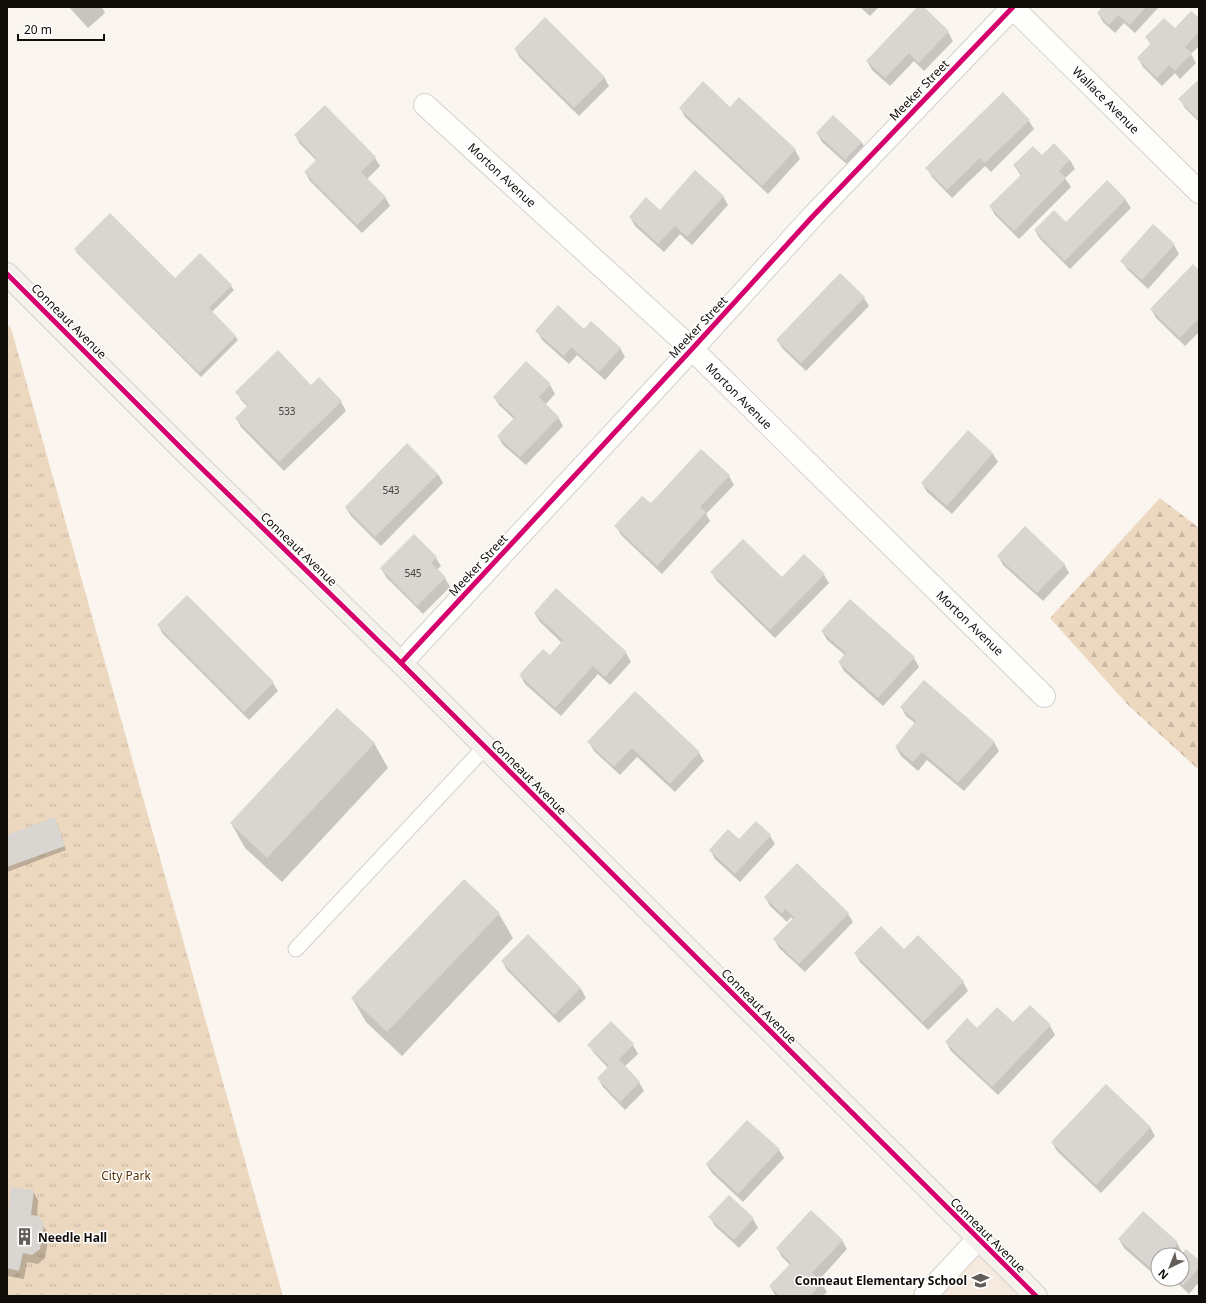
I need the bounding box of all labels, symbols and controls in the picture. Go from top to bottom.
scale bar [18,16,104,42]
text: 20 m [24,21,52,38]
street label: Meeker Street [885,55,953,124]
street label: Wallace Avenue [1069,63,1143,137]
street label: Morton Avenue [464,139,540,211]
street label: Conneaut Avenue [28,280,111,363]
street label: Meeker Street [665,292,732,362]
street label: Morton Avenue [702,359,776,433]
house number: 533 [278,404,296,418]
house number: 543 [382,483,400,497]
street label: Conneaut Avenue [257,508,341,590]
street label: Meeker Street [445,530,512,600]
house number: 545 [404,566,422,580]
street label: Morton Avenue [933,587,1007,660]
street label: Conneaut Avenue [488,736,571,819]
street label: Conneaut Avenue [718,965,801,1048]
park label: City Park [101,1167,151,1184]
street label: Conneaut Avenue [947,1194,1030,1277]
building icon: Needle Hall [15,1227,35,1247]
place label: Needle Hall [38,1229,107,1246]
north arrow [1150,1247,1190,1287]
text: N [1154,1266,1171,1283]
school or university icon: Conneaut Elementary School [970,1270,990,1290]
place label: Conneaut Elementary School [795,1272,967,1289]

